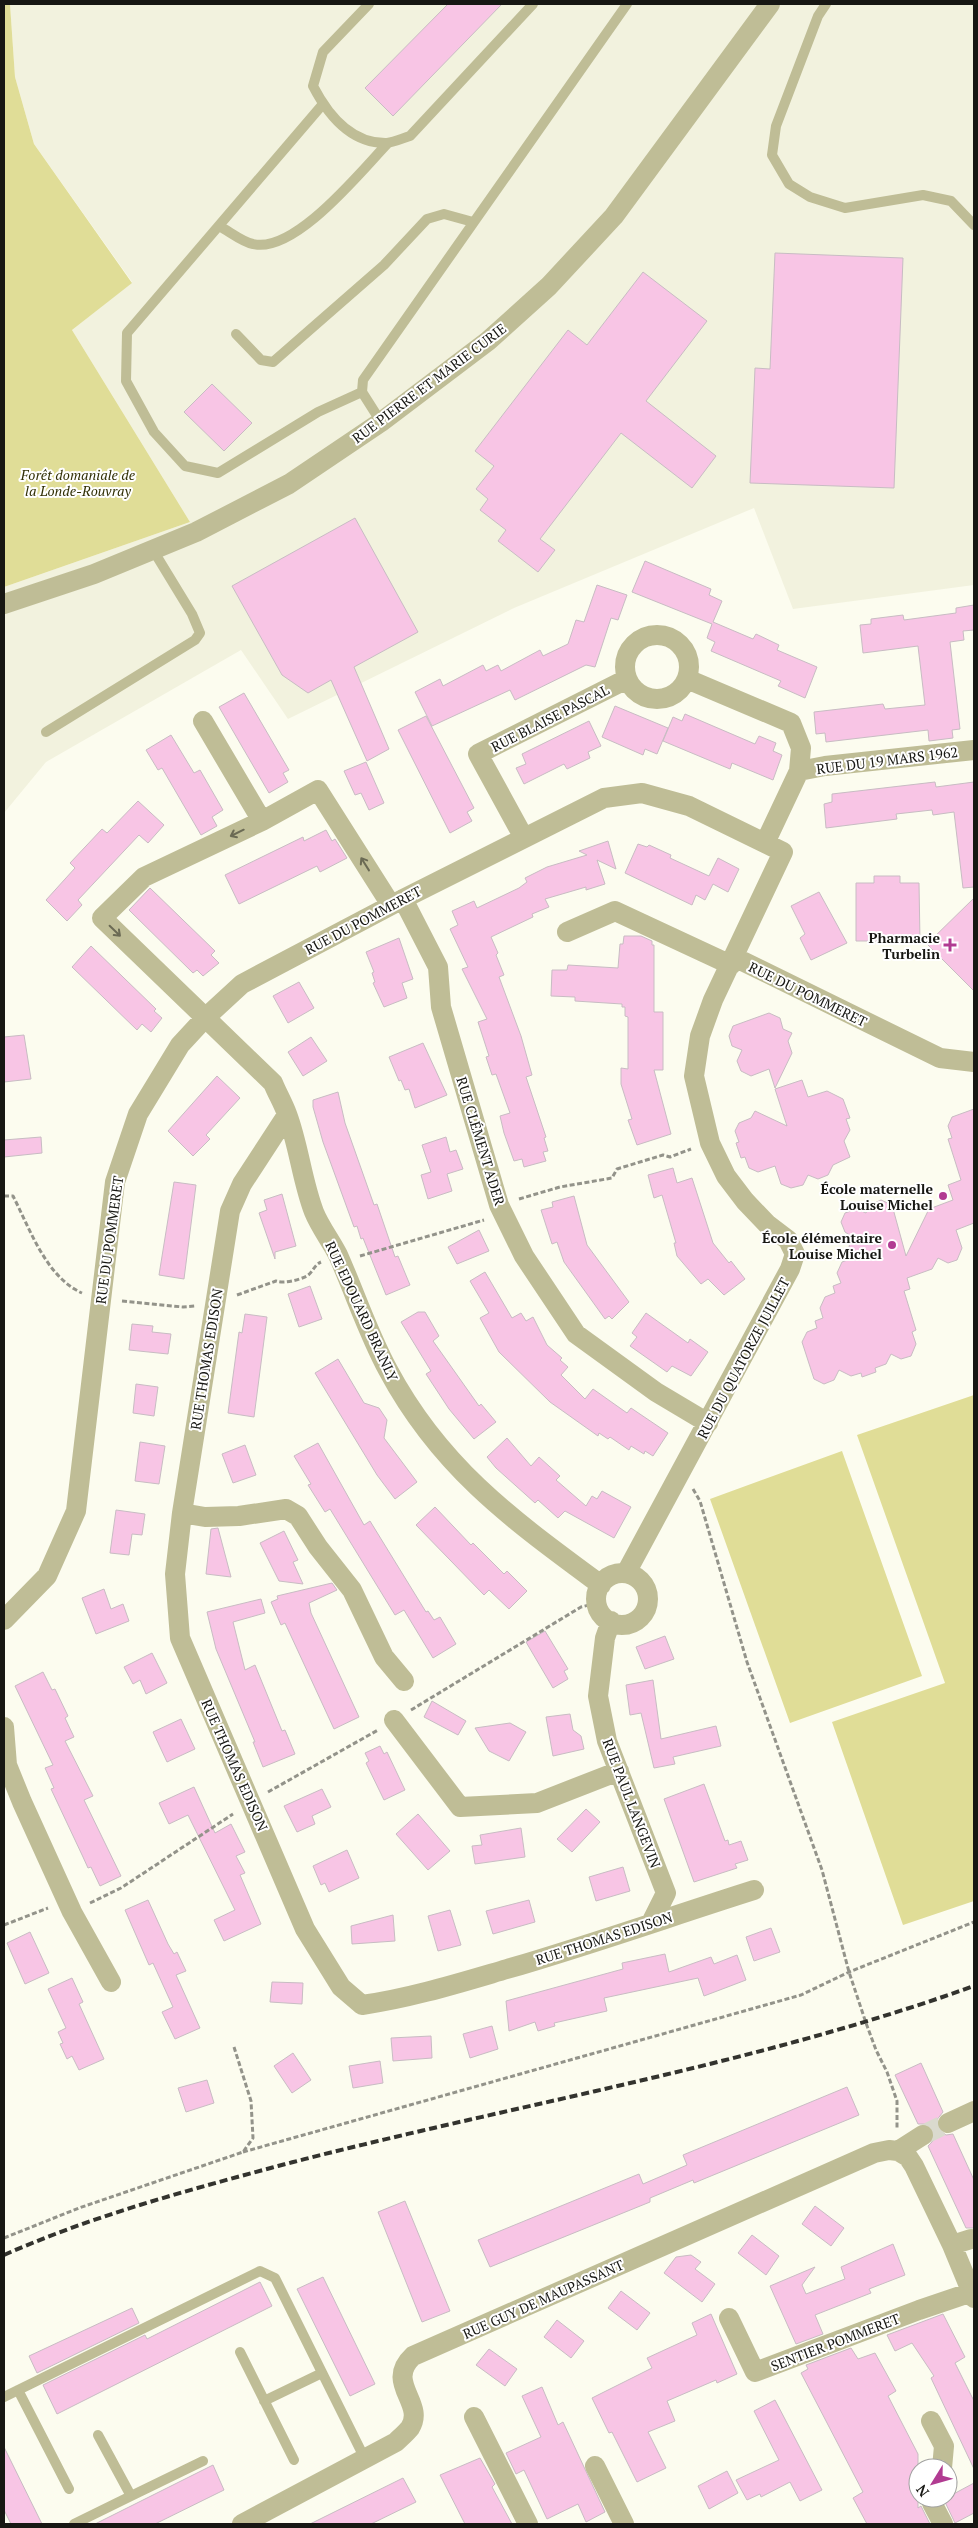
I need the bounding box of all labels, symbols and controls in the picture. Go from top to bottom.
street label: RUE PIERRE ET MARIE CURIE [348,319,510,447]
park label: Forêt domaniale de la Londe-Rouvray [20,465,136,500]
street label: RUE BLAISE PASCAL [488,680,613,756]
street label: RUE DU 19 MARS 1962 [815,742,959,778]
one-way arrow [230,828,245,838]
one-way arrow [360,857,370,871]
street label: RUE DU POMMERET [301,881,425,959]
one-way arrow [109,925,122,937]
place label: Pharmacie Turbelin [869,928,940,963]
marker: Pharmacie Turbelin [944,939,956,951]
street label: RUE DU POMMERET [746,957,871,1031]
street label: RUE CLÉMENT ADER [452,1074,510,1208]
street label: RUE DU POMMERET [91,1174,127,1305]
place label: École maternelle Louise Michel [820,1179,933,1214]
marker: École maternelle Louise Michel [937,1190,949,1202]
place label: École élémentaire Louise Michel [762,1228,882,1263]
street label: RUE EDOUARD BRANLY [321,1238,403,1385]
marker: École élémentaire Louise Michel [886,1239,898,1251]
street label: RUE DU QUATORZE JUILLET [692,1274,794,1442]
street label: RUE THOMAS EDISON [185,1287,227,1431]
street label: RUE THOMAS EDISON [197,1696,273,1834]
street label: RUE PAUL LANGEVIN [599,1736,665,1870]
street label: RUE THOMAS EDISON [533,1907,675,1969]
street label: RUE GUY DE MAUPASSANT [460,2255,627,2343]
street label: SENTIER POMMERET [768,2309,902,2375]
north arrow [908,2458,958,2508]
text: N [911,2481,933,2501]

